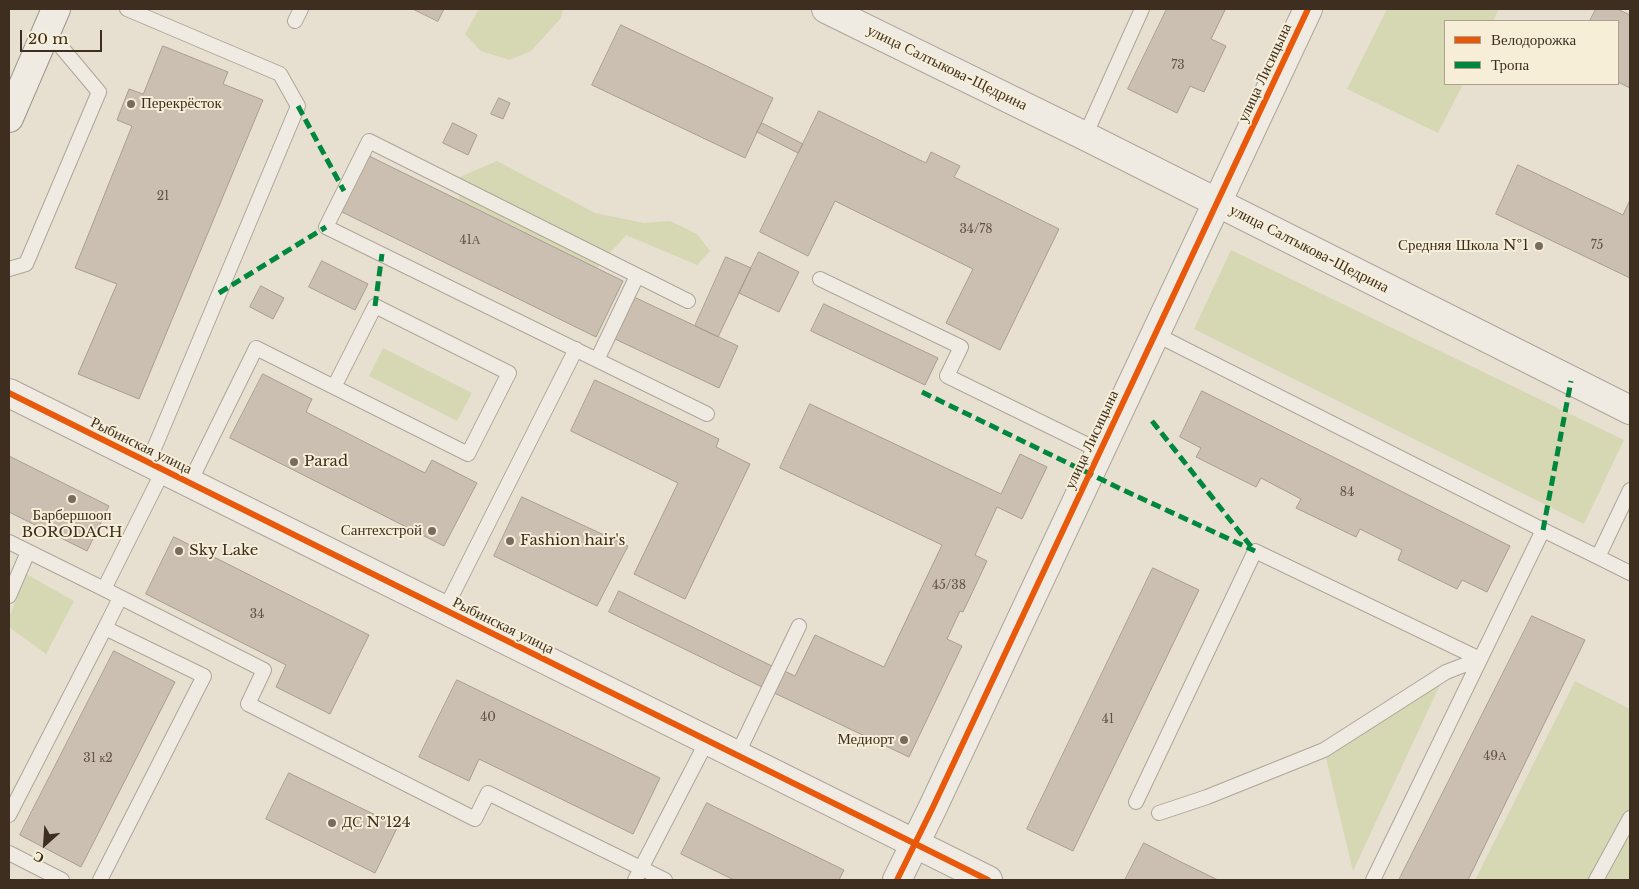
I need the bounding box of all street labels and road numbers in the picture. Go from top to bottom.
street label: улица Салтыкова-Щедрина [864,21,1030,115]
street label: улица Лисицына [1234,21,1296,125]
street label: улица Салтыкова-Щедрина [1226,201,1392,297]
street label: улица Лисицына [1061,388,1123,492]
street label: Рыбинская улица [87,414,195,478]
street label: Рыбинская улица [449,594,557,658]

